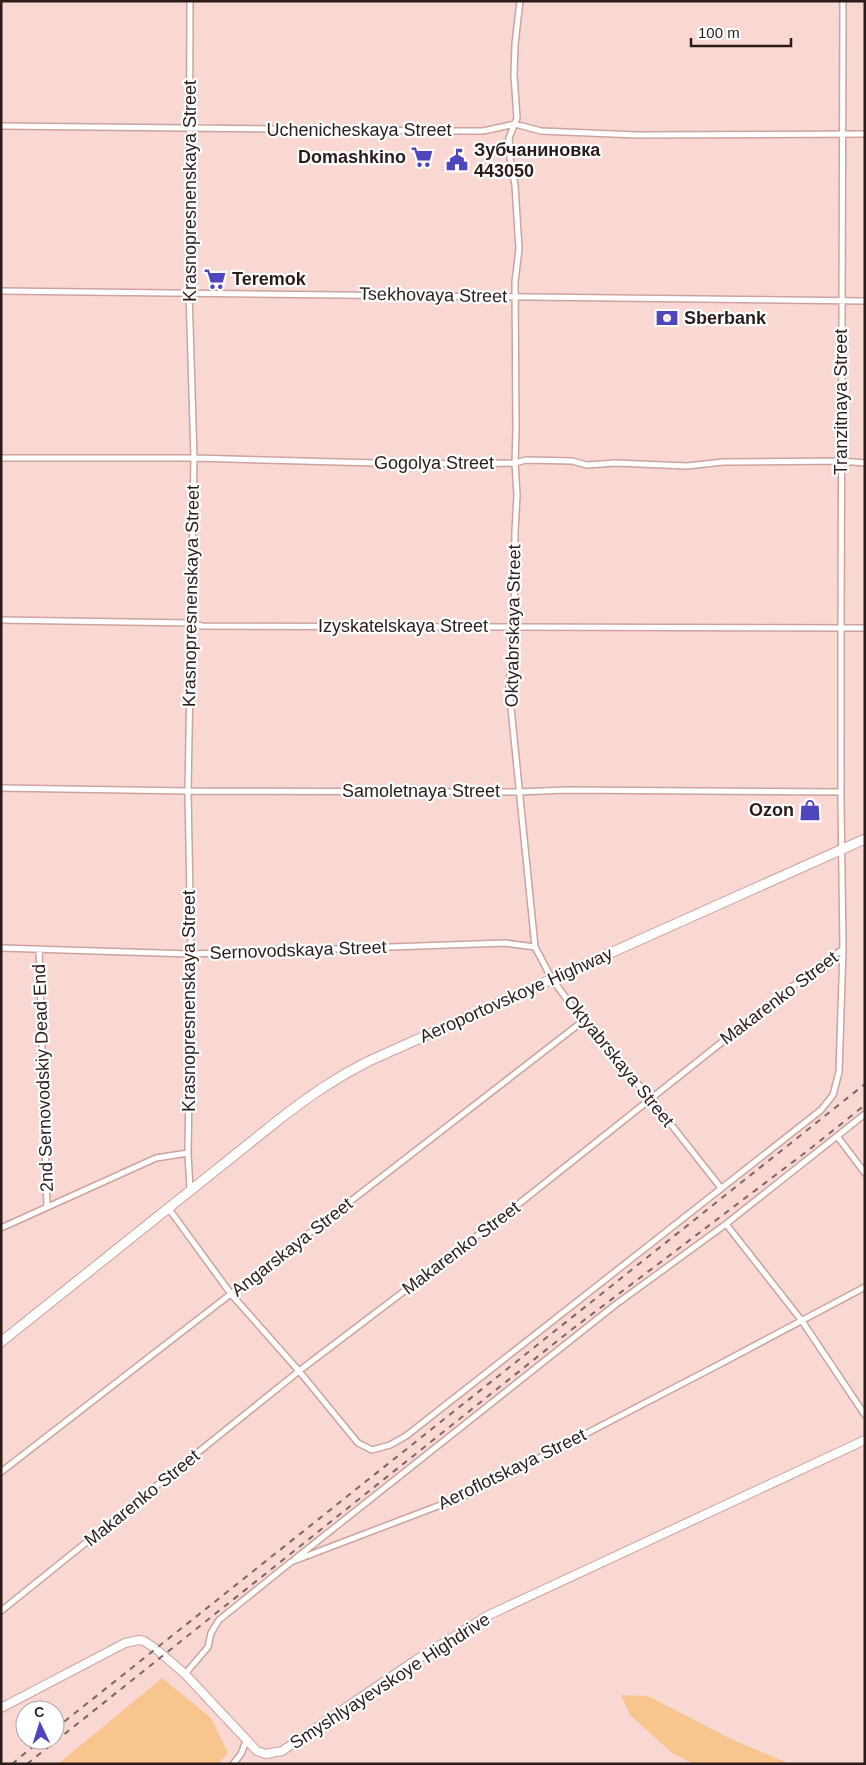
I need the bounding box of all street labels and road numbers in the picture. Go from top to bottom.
street label: Krasnopresnenskaya Street [180,80,200,302]
street label: Uchenicheskaya Street [266,120,452,140]
street label: Tsekhovaya Street [359,284,507,306]
street label: Tranzitnaya Street [831,329,851,475]
street label: Gogolya Street [374,453,494,473]
street label: Krasnopresnenskaya Street [179,485,203,707]
street label: Oktyabrskaya Street [502,544,524,708]
street label: Izyskatelskaya Street [318,616,488,636]
street label: Samoletnaya Street [342,781,500,801]
street label: Krasnopresnenskaya Street [179,890,199,1112]
street label: Sernovodskaya Street [209,937,387,963]
street label: Aeroportovskoye Highway [416,943,616,1047]
street label: Makarenko Street [716,947,842,1049]
street label: 2nd Sernovodskiy Dead End [29,964,57,1192]
street label: Oktyabrskaya Street [560,991,678,1131]
street label: Angarskaya Street [227,1194,357,1300]
street label: Makarenko Street [398,1197,524,1299]
street label: Aeroflotskaya Street [435,1424,589,1514]
street label: Makarenko Street [80,1446,204,1550]
street label: Smyshlyayevskoye Highdrive [286,1609,494,1753]

